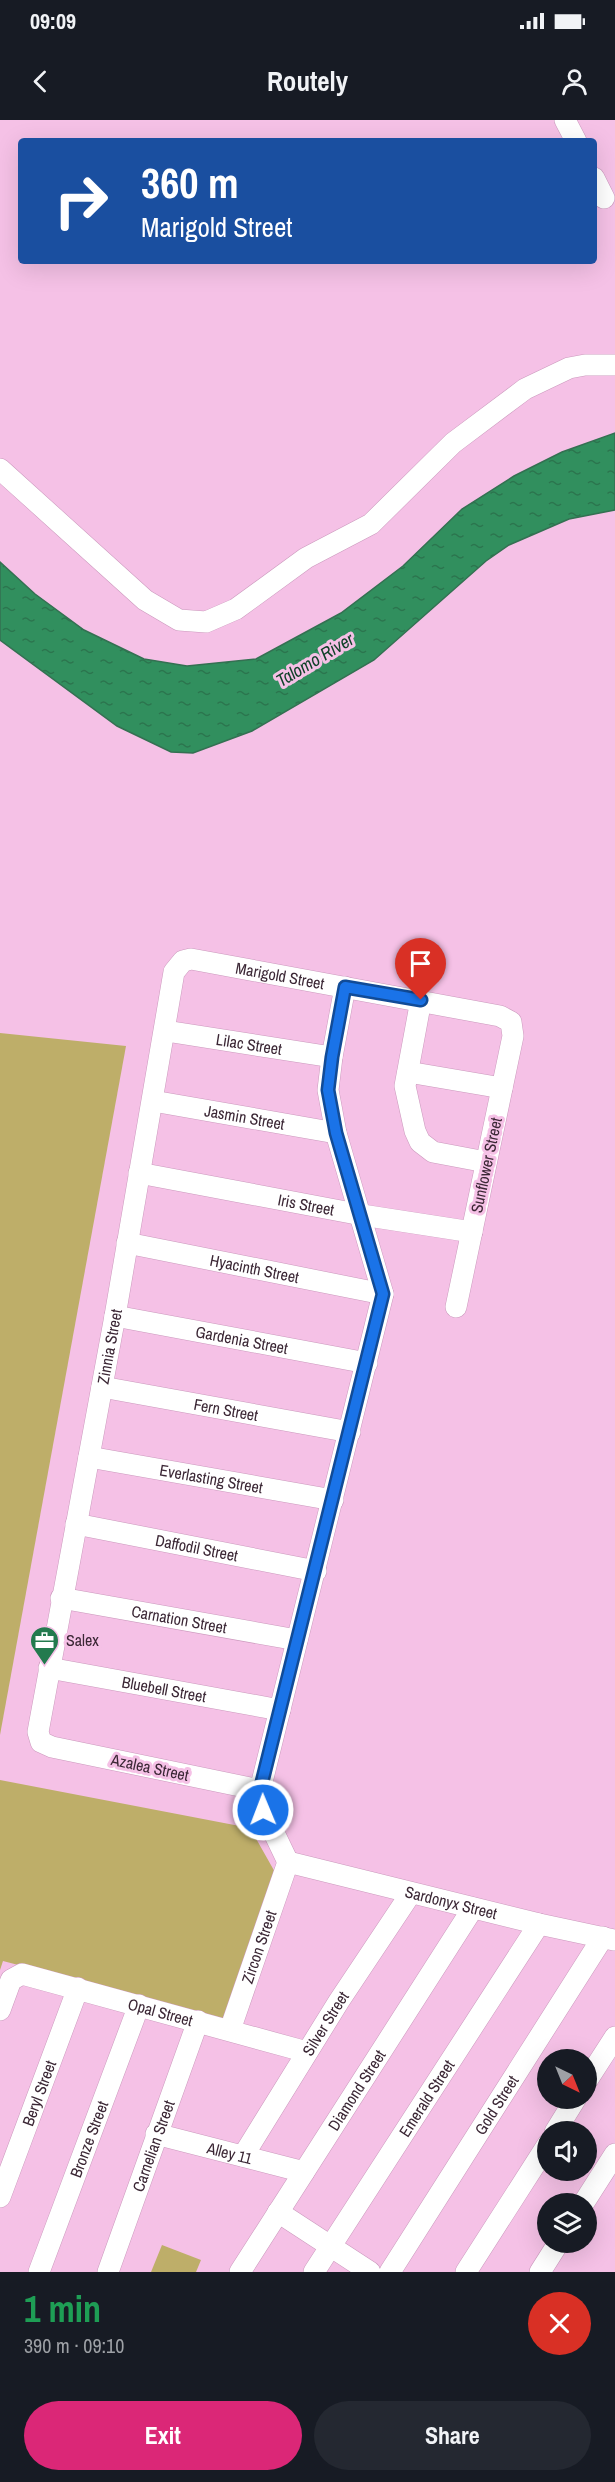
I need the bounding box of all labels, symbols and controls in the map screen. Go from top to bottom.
text: 09:09 [30,6,76,36]
text: Routely [267,63,348,99]
icon: back [24,65,57,98]
icon: person [558,65,591,98]
text: 360 m [141,155,239,211]
icon: right [42,162,120,240]
text: Marigold Street [141,209,292,245]
water label: Talomo River [271,626,359,693]
pin [395,938,446,1000]
icon: arrive [404,947,437,980]
street label: Marigold Street [234,956,327,994]
street label: Lilac Street [214,1028,284,1060]
street label: Jasmin Street [203,1099,287,1135]
street label: Sunflower Street [465,1115,507,1215]
street label: Iris Street [276,1188,336,1221]
street label: Hyacinth Street [208,1249,301,1288]
street label: Zinnia Street [92,1307,127,1386]
street label: Gardenia Street [194,1320,290,1359]
street label: Fern Street [192,1393,260,1426]
street label: Everlasting Street [158,1459,265,1498]
street label: Daffodil Street [154,1529,240,1567]
street label: Carnation Street [130,1600,229,1638]
office icon: Salex [29,1624,61,1666]
place label: Salex [66,1629,99,1651]
street label: Bluebell Street [120,1670,208,1707]
street label: Azalea Street [108,1748,191,1786]
position arrow [231,1778,295,1842]
street label: Sardonyx Street [403,1880,500,1924]
street label: Zircon Street [236,1907,282,1986]
street label: Silver Street [297,1986,354,2060]
street label: Opal Street [125,1993,196,2031]
street label: Diamond Street [322,2045,391,2135]
north arrow [537,2049,597,2109]
map controls [537,2049,597,2253]
street label: Emerald Street [393,2055,460,2141]
street label: Beryl Street [17,2057,61,2129]
street label: Gold Street [469,2071,524,2139]
street label: Bronze Street [64,2097,113,2180]
street label: Carnelian Street [127,2097,180,2195]
button: sound [537,2121,597,2181]
street label: Alley 11 [204,2136,255,2169]
button: layers [537,2193,597,2253]
text: 1 min [24,2285,101,2333]
button: close [528,2292,591,2355]
text: 390 m · 09:10 [24,2332,124,2359]
button: Exit [24,2401,302,2470]
button: Share [314,2401,591,2470]

